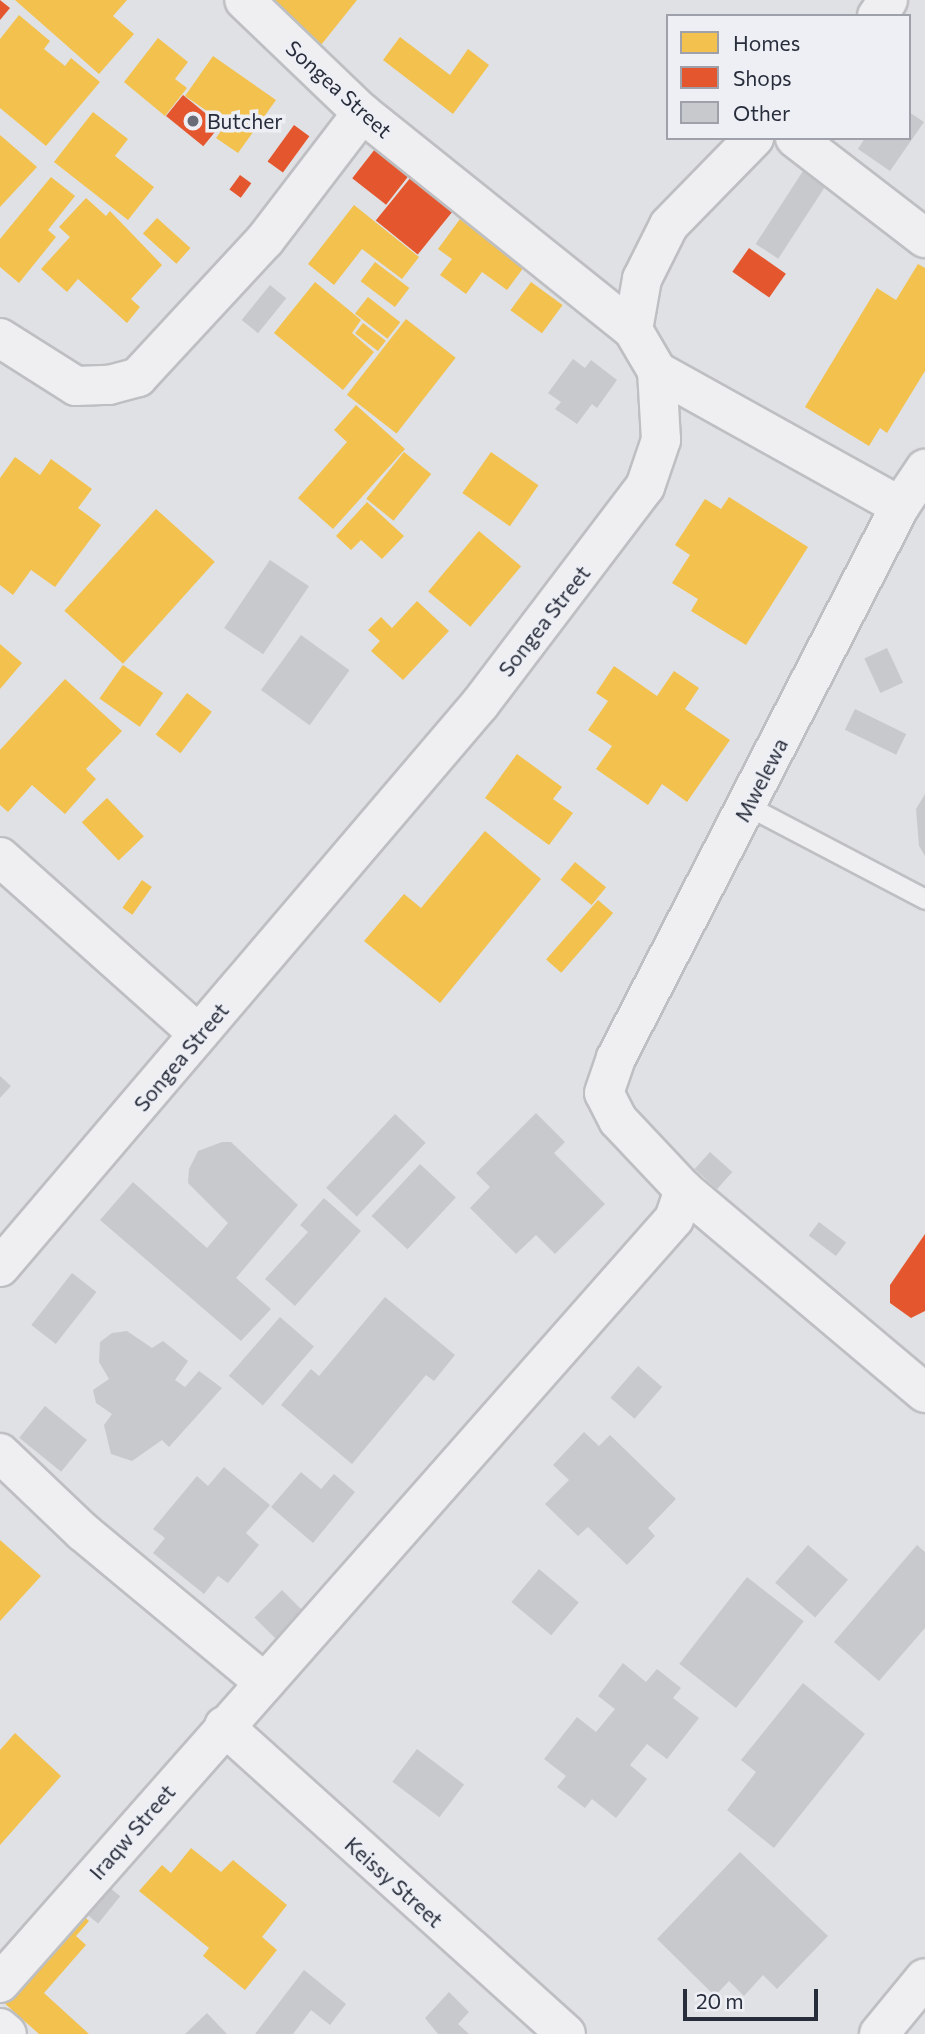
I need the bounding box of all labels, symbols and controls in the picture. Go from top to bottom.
legend [666,14,911,140]
text: Homes [733,30,800,55]
street label: Songea Street [281,35,397,143]
text: Shops [733,65,792,90]
text: Other [733,100,790,125]
place label: Butcher [207,108,283,134]
marker: Butcher [185,113,201,129]
street label: Songea Street [493,561,595,681]
street label: Mwelewa [729,734,793,826]
street label: Songea Street [128,998,234,1116]
street label: Iraqw Street [84,1779,180,1885]
street label: Keissy Street [340,1832,448,1932]
scale bar [687,1974,822,2018]
text: 20 m [696,1988,744,2013]

